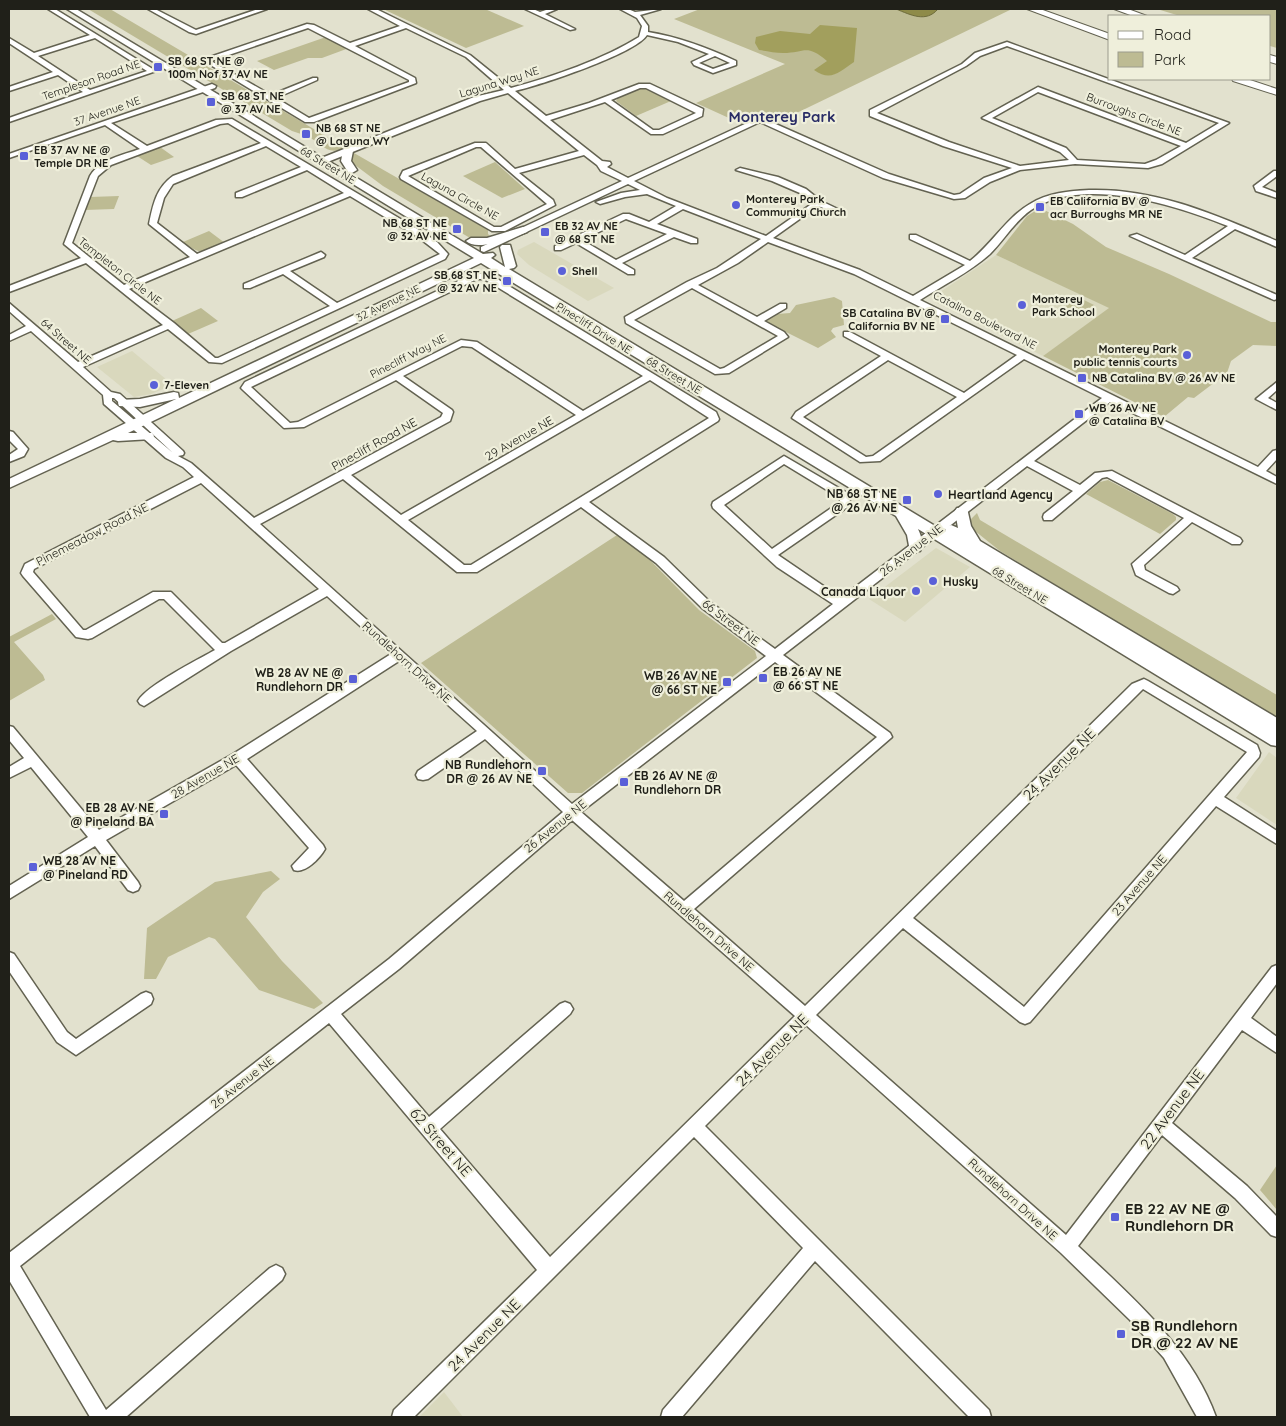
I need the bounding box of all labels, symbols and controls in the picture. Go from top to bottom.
legend [1108,15,1271,80]
text: Road [1154,25,1191,44]
text: Park [1154,50,1186,69]
place label: SB 68 ST NE @ 100m Nof 37 AV NE [168,54,268,81]
street label: Templeson Road NE [40,57,142,103]
marker: SB 68 ST NE @ 100m Nof 37 AV NE [152,61,164,73]
street label: Laguna Way NE [458,63,540,101]
place label: SB 68 ST NE @ 37 AV NE [221,89,284,116]
street label: Burroughs Circle NE [1084,89,1184,139]
street label: 37 Avenue NE [72,93,142,129]
marker: SB 68 ST NE @ 37 AV NE [205,96,217,108]
district label: Monterey Park [729,107,835,126]
place label: NB 68 ST NE @ Laguna WY [316,121,390,148]
marker: NB 68 ST NE @ Laguna WY [300,128,312,140]
place label: EB 37 AV NE @ Temple DR NE [34,143,111,170]
street label: 68 Street NE [298,143,358,187]
marker: EB 37 AV NE @ Temple DR NE [18,150,30,162]
street label: Laguna Circle NE [419,169,501,223]
place label: Monterey Park Community Church [746,192,846,219]
place label: EB California BV @ acr Burroughs MR NE [1050,194,1163,221]
marker: Monterey Park Community Church [730,199,742,211]
marker: EB California BV @ acr Burroughs MR NE [1034,201,1046,213]
place label: NB 68 ST NE @ 32 AV NE [383,216,447,243]
place label: EB 32 AV NE @ 68 ST NE [555,219,618,246]
marker: NB 68 ST NE @ 32 AV NE [451,223,463,235]
marker: EB 32 AV NE @ 68 ST NE [539,226,551,238]
street label: Templeton Circle NE [76,234,164,308]
place label: Shell [572,264,597,278]
marker: Shell [556,265,568,277]
place label: SB 68 ST NE @ 32 AV NE [434,268,497,295]
marker: SB 68 ST NE @ 32 AV NE [501,275,513,287]
street label: 32 Avenue NE [354,281,422,325]
street label: Catalina Boulevard NE [931,288,1039,352]
place label: Monterey Park School [1032,292,1095,319]
street label: Pinecliff Drive NE [554,299,634,357]
marker: Monterey Park School [1016,299,1028,311]
place label: SB Catalina BV @ California BV NE [843,306,935,333]
marker: SB Catalina BV @ California BV NE [939,313,951,325]
street label: 64 Street NE [38,315,94,367]
street label: Pinecliff Way NE [368,331,448,381]
place label: Monterey Park public tennis courts [1074,342,1177,369]
marker: Monterey Park public tennis courts [1181,349,1193,361]
street label: 68 Street NE [644,353,704,397]
place label: NB Catalina BV @ 26 AV NE [1092,371,1235,385]
marker: NB Catalina BV @ 26 AV NE [1076,372,1088,384]
place label: 7-Eleven [164,378,209,392]
marker: 7-Eleven [148,379,160,391]
place label: WB 26 AV NE @ Catalina BV [1089,401,1165,428]
marker: WB 26 AV NE @ Catalina BV [1073,408,1085,420]
street label: 29 Avenue NE [482,412,556,464]
street label: Pinecliff Road NE [329,414,420,474]
place label: NB 68 ST NE @ 26 AV NE [827,486,897,515]
place label: Heartland Agency [948,487,1053,502]
marker: Heartland Agency [932,488,944,500]
marker: NB 68 ST NE @ 26 AV NE [901,494,913,506]
street label: Pinemeadow Road NE [33,499,151,569]
street label: 26 Avenue NE [876,521,946,579]
street label: 68 Street NE [990,563,1050,607]
place label: Husky [943,574,978,589]
marker: Husky [927,575,939,587]
place label: Canada Liquor [821,584,906,599]
marker: Canada Liquor [910,585,922,597]
street label: 66 Street NE [699,596,763,649]
street label: Rundlehorn Drive NE [359,618,455,706]
place label: EB 26 AV NE @ 66 ST NE [773,664,842,693]
place label: WB 28 AV NE @ Rundlehorn DR [255,665,343,694]
place label: WB 26 AV NE @ 66 ST NE [644,668,717,697]
marker: EB 26 AV NE @ 66 ST NE [757,672,769,684]
marker: WB 28 AV NE @ Rundlehorn DR [347,673,359,685]
marker: WB 26 AV NE @ 66 ST NE [721,676,733,688]
street label: 24 Avenue NE [1019,724,1099,804]
street label: 28 Avenue NE [168,750,242,802]
place label: NB Rundlehorn DR @ 26 AV NE [445,757,532,786]
marker: NB Rundlehorn DR @ 26 AV NE [536,765,548,777]
place label: EB 26 AV NE @ Rundlehorn DR [634,768,721,797]
marker: EB 26 AV NE @ Rundlehorn DR [618,776,630,788]
street label: 26 Avenue NE [521,796,589,856]
place label: EB 28 AV NE @ Pineland BA [70,800,154,829]
marker: EB 28 AV NE @ Pineland BA [158,808,170,820]
street label: 23 Avenue NE [1108,851,1170,919]
place label: WB 28 AV NE @ Pineland RD [43,853,128,882]
marker: WB 28 AV NE @ Pineland RD [27,861,39,873]
street label: Rundlehorn Drive NE [661,888,757,974]
street label: 24 Avenue NE [732,1010,812,1090]
street label: 26 Avenue NE [207,1053,277,1111]
street label: 22 Avenue NE [1136,1065,1208,1153]
street label: 62 Street NE [406,1104,476,1180]
street label: Rundlehorn Drive NE [965,1155,1061,1243]
place label: EB 22 AV NE @ Rundlehorn DR [1125,1199,1234,1235]
marker: EB 22 AV NE @ Rundlehorn DR [1109,1211,1121,1223]
street label: 24 Avenue NE [444,1295,524,1375]
place label: SB Rundlehorn DR @ 22 AV NE [1131,1316,1238,1352]
marker: SB Rundlehorn DR @ 22 AV NE [1115,1328,1127,1340]

